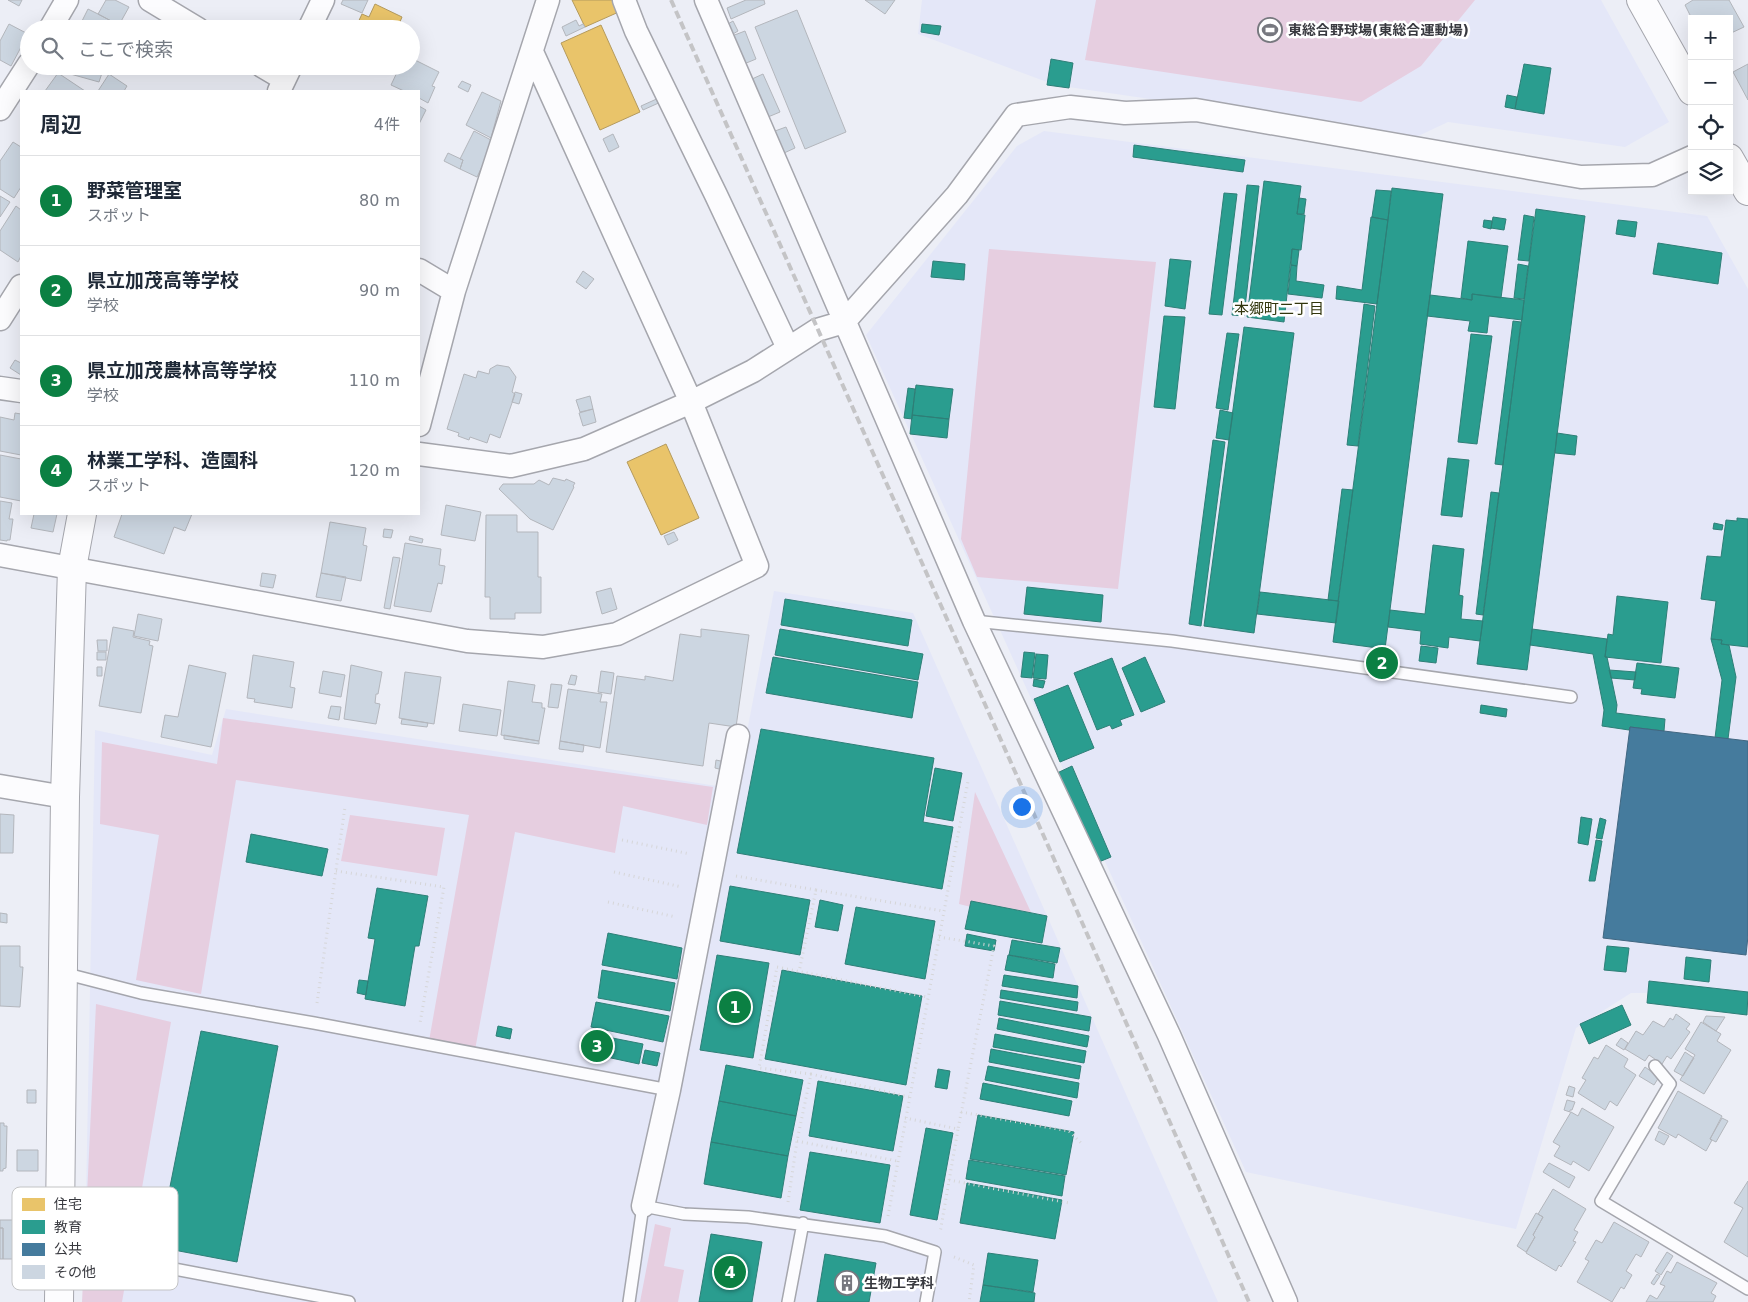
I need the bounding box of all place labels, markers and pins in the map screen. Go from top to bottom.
sports icon: 東総合野球場(東総合運動場) [1257,17,1283,43]
place label: 東総合野球場(東総合運動場) [1288,22,1469,38]
pin: 2 [1366,644,1398,682]
pin: 1 [719,988,751,1026]
pin: 3 [581,1027,613,1065]
pin: 4 [714,1253,746,1291]
building icon: 生物工学科 [834,1270,860,1296]
place label: 生物工学科 [864,1275,934,1291]

